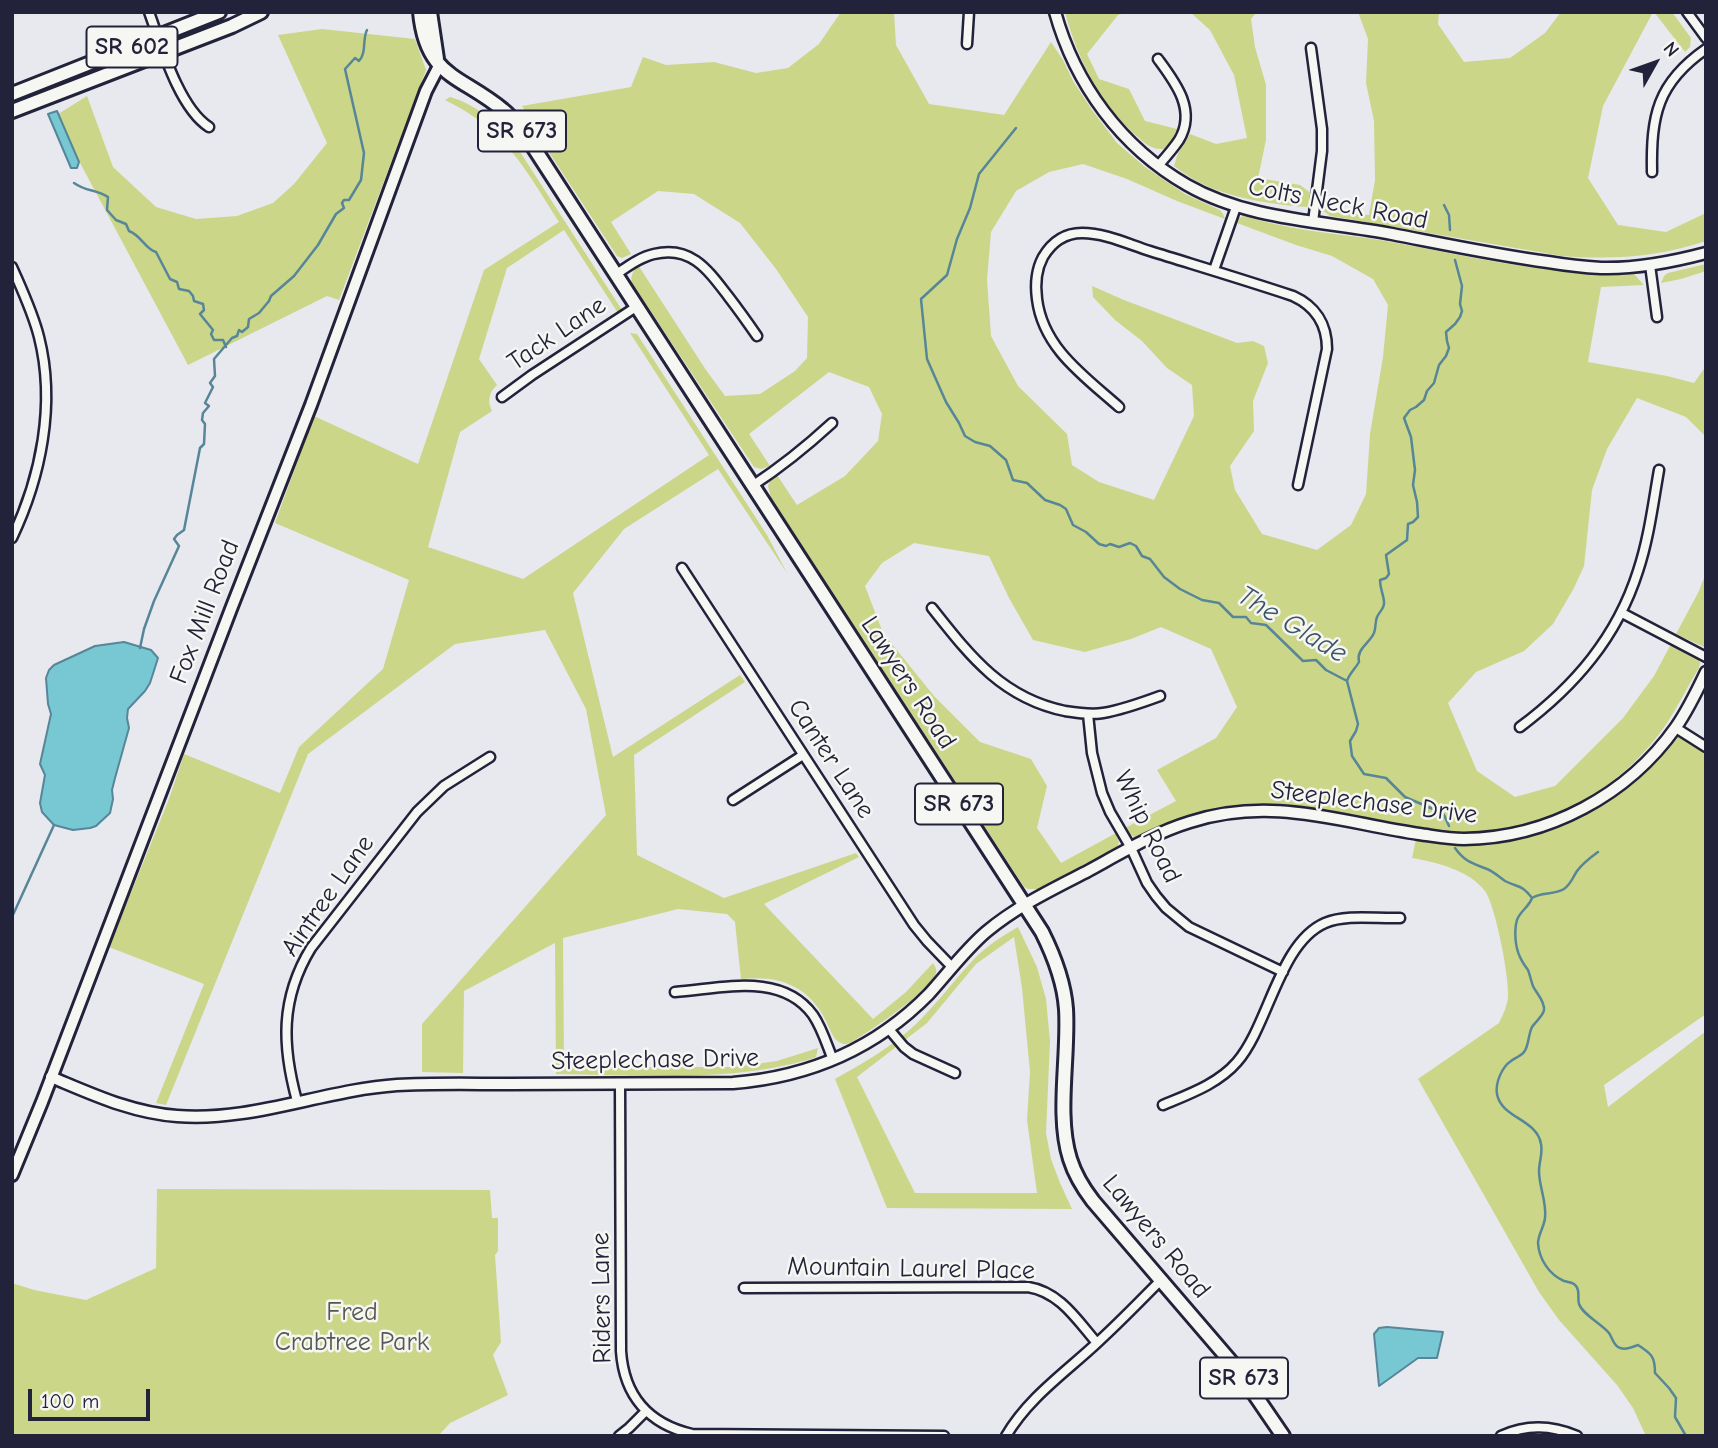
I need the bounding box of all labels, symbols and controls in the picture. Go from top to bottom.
road number: SR 602 [86,27,178,68]
north arrow [1620,28,1690,98]
text: N [1659,38,1683,61]
road number: SR 673 [478,110,566,152]
street label: Colts Neck Road [1245,171,1431,237]
street label: Tack Lane [502,290,612,378]
street label: Fox Mill Road [163,536,247,688]
water label: The Glade [1231,579,1353,671]
street label: Lawyers Road [854,611,962,755]
street label: Canter Lane [781,694,881,824]
street label: Whip Road [1106,766,1188,888]
street label: Steeplechase Drive [1269,775,1479,831]
road number: SR 673 [915,784,1003,824]
street label: Aintree Lane [275,829,381,963]
street label: Steeplechase Drive [551,1043,759,1077]
street label: Lawyers Road [1095,1169,1217,1305]
street label: Riders Lane [585,1232,619,1364]
street label: Mountain Laurel Place [787,1251,1035,1287]
park label: Fred Crabtree Park [275,1297,429,1358]
road number: SR 673 [1200,1358,1288,1398]
scale bar [32,1374,154,1418]
text: 100 m [41,1389,99,1413]

